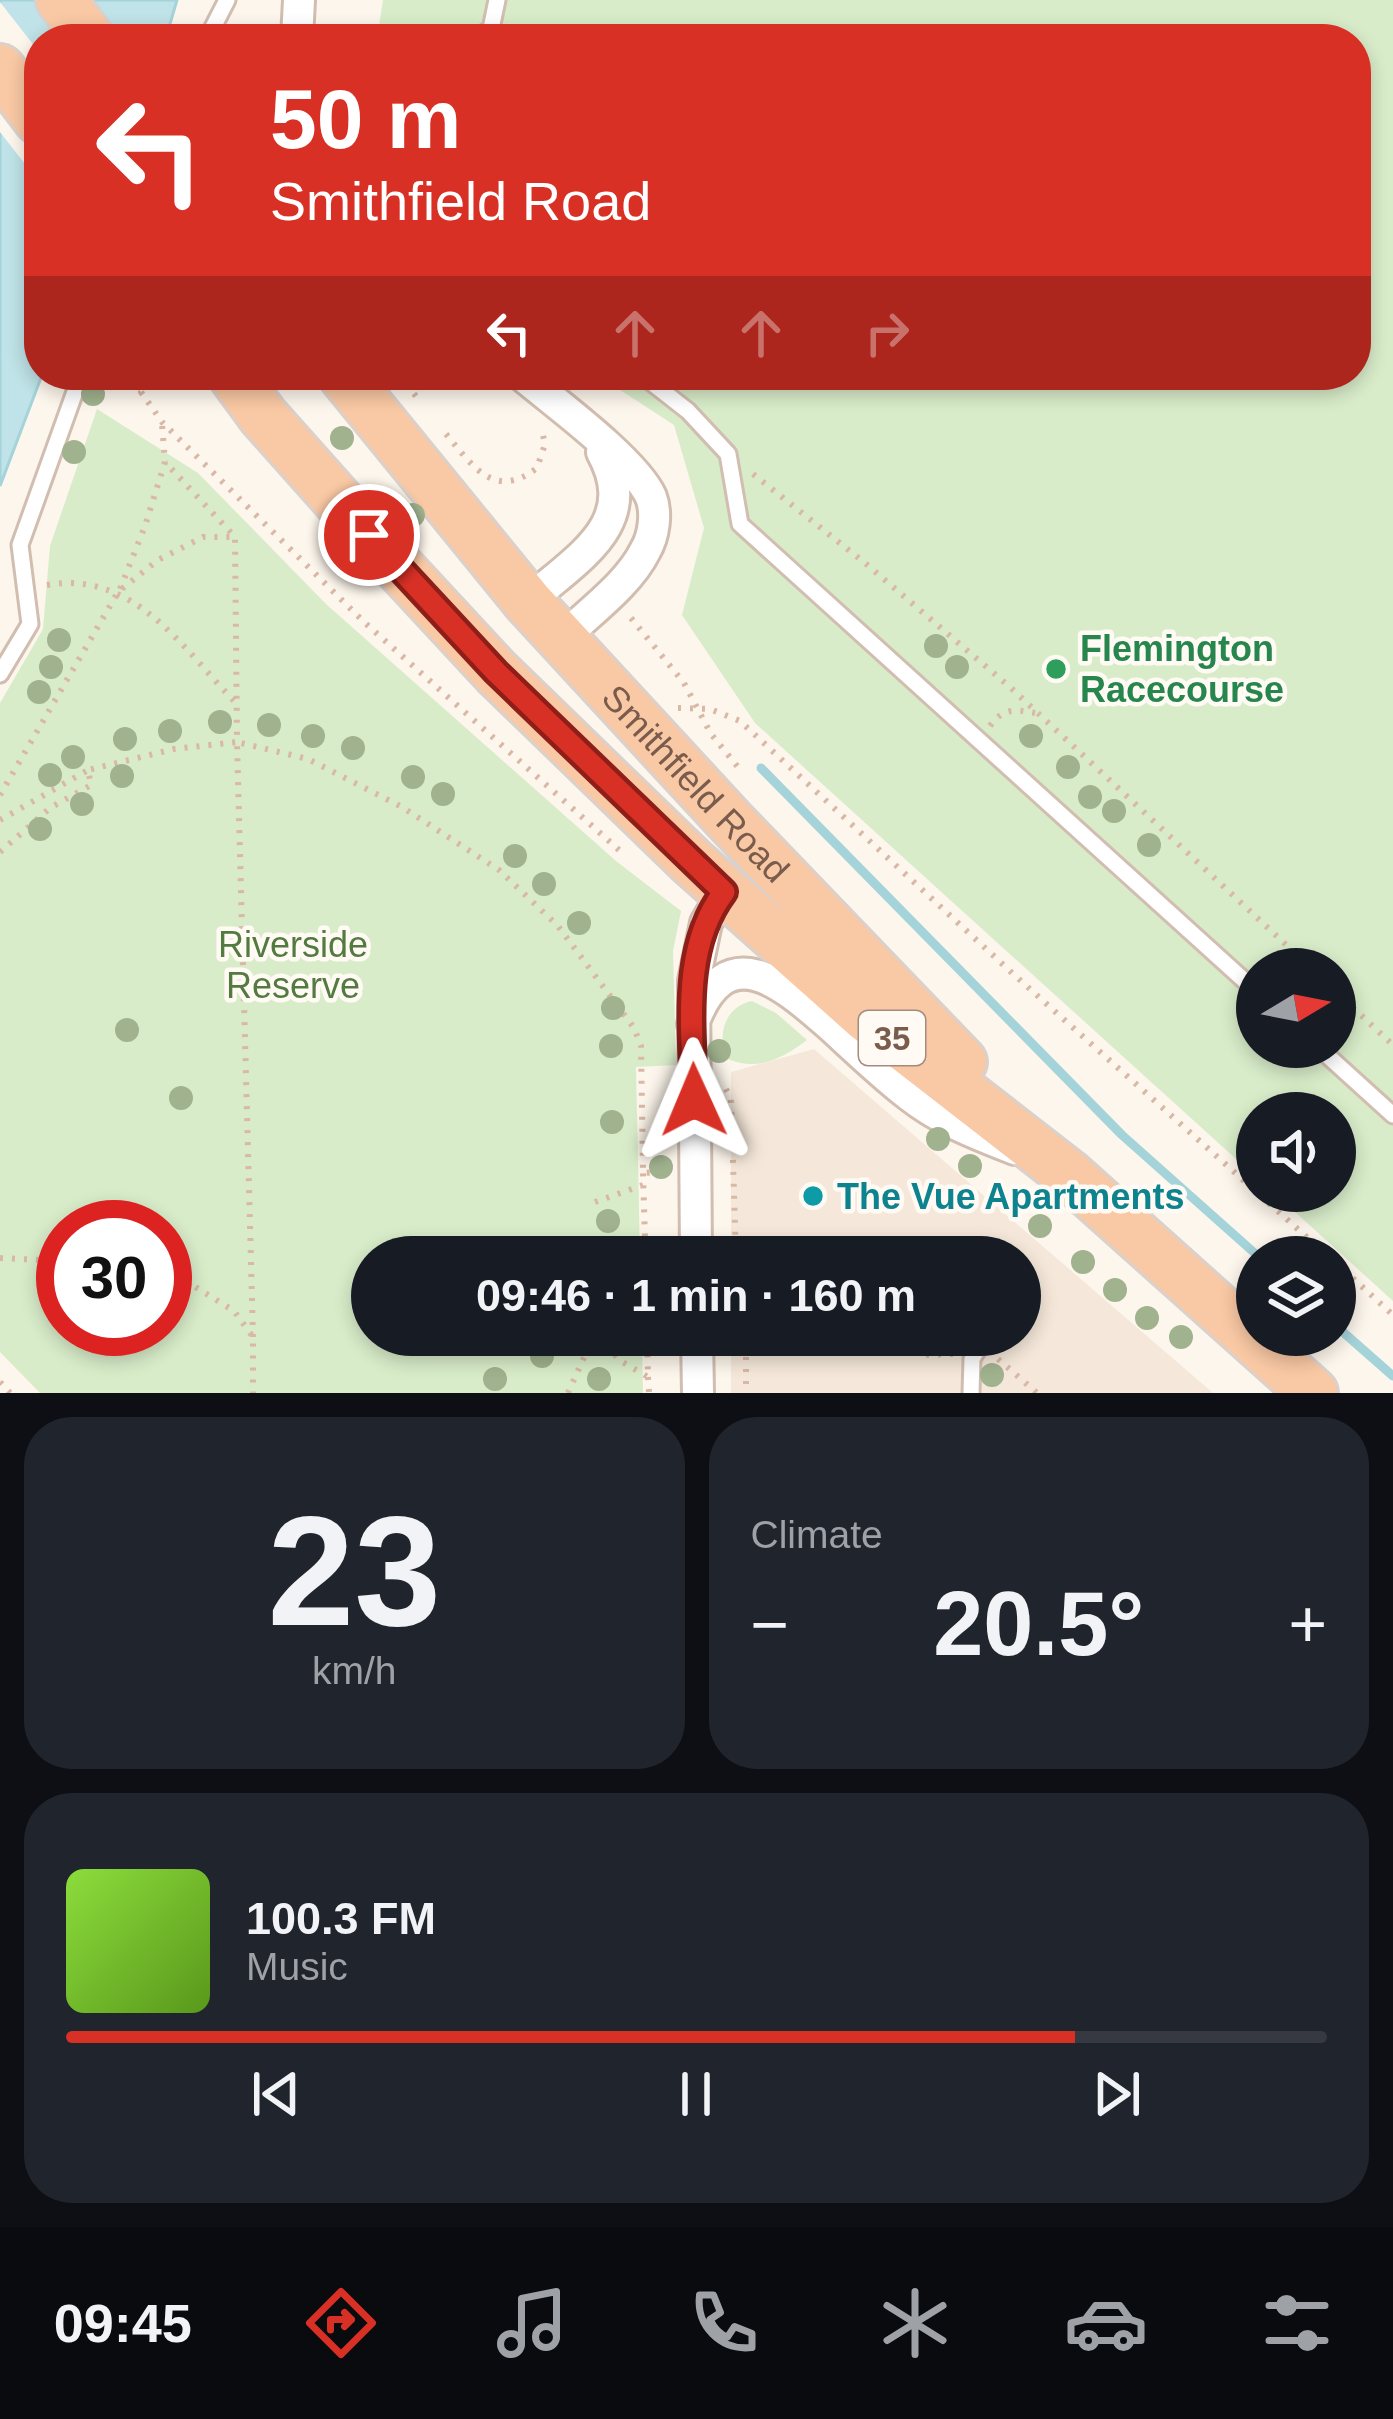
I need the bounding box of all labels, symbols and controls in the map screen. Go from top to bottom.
icon: left [72,72,228,228]
text: 50 m [270,72,461,166]
text: Smithfield Road [270,171,651,231]
icon: left [476,300,542,366]
icon: ahead [602,300,668,366]
icon: ahead [728,300,794,366]
icon: right [854,300,920,366]
pin [318,484,420,586]
icon: arrive [336,502,402,568]
place label: Flemington Racecourse [1080,628,1284,710]
marker: Flemington Racecourse [1043,656,1069,682]
street label: Smithfield Road [594,677,797,891]
park label: Riverside Reserve [218,924,368,1006]
north arrow [1236,948,1356,1068]
map controls [1236,948,1356,1356]
road number: 35 [859,1011,925,1065]
position arrow [631,1037,757,1163]
button: sound [1236,1092,1356,1212]
place label: The Vue Apartments [837,1176,1184,1217]
marker: The Vue Apartments [800,1183,826,1209]
speed limit sign: 30 [36,1200,192,1356]
button: layers [1236,1236,1356,1356]
text: 09:46 · 1 min · 160 m [476,1270,916,1321]
text: 23 [267,1484,441,1658]
text: Climate [751,1513,883,1556]
text: 20.5° [933,1574,1144,1674]
text: − [751,1587,789,1661]
text: + [1288,1587,1327,1661]
text: km/h [312,1649,397,1692]
text: 100.3 FM [246,1893,436,1944]
text: Music [246,1945,348,1988]
icon: previous [243,2061,309,2127]
icon: pause [663,2061,729,2127]
icon: next [1084,2061,1150,2127]
icon: directions [299,2281,383,2365]
icon: music [490,2281,574,2365]
icon: phone [682,2281,766,2365]
icon: climate [873,2281,957,2365]
icon: car [1064,2281,1148,2365]
icon: filters [1255,2281,1339,2365]
text: 09:45 [54,2293,192,2353]

